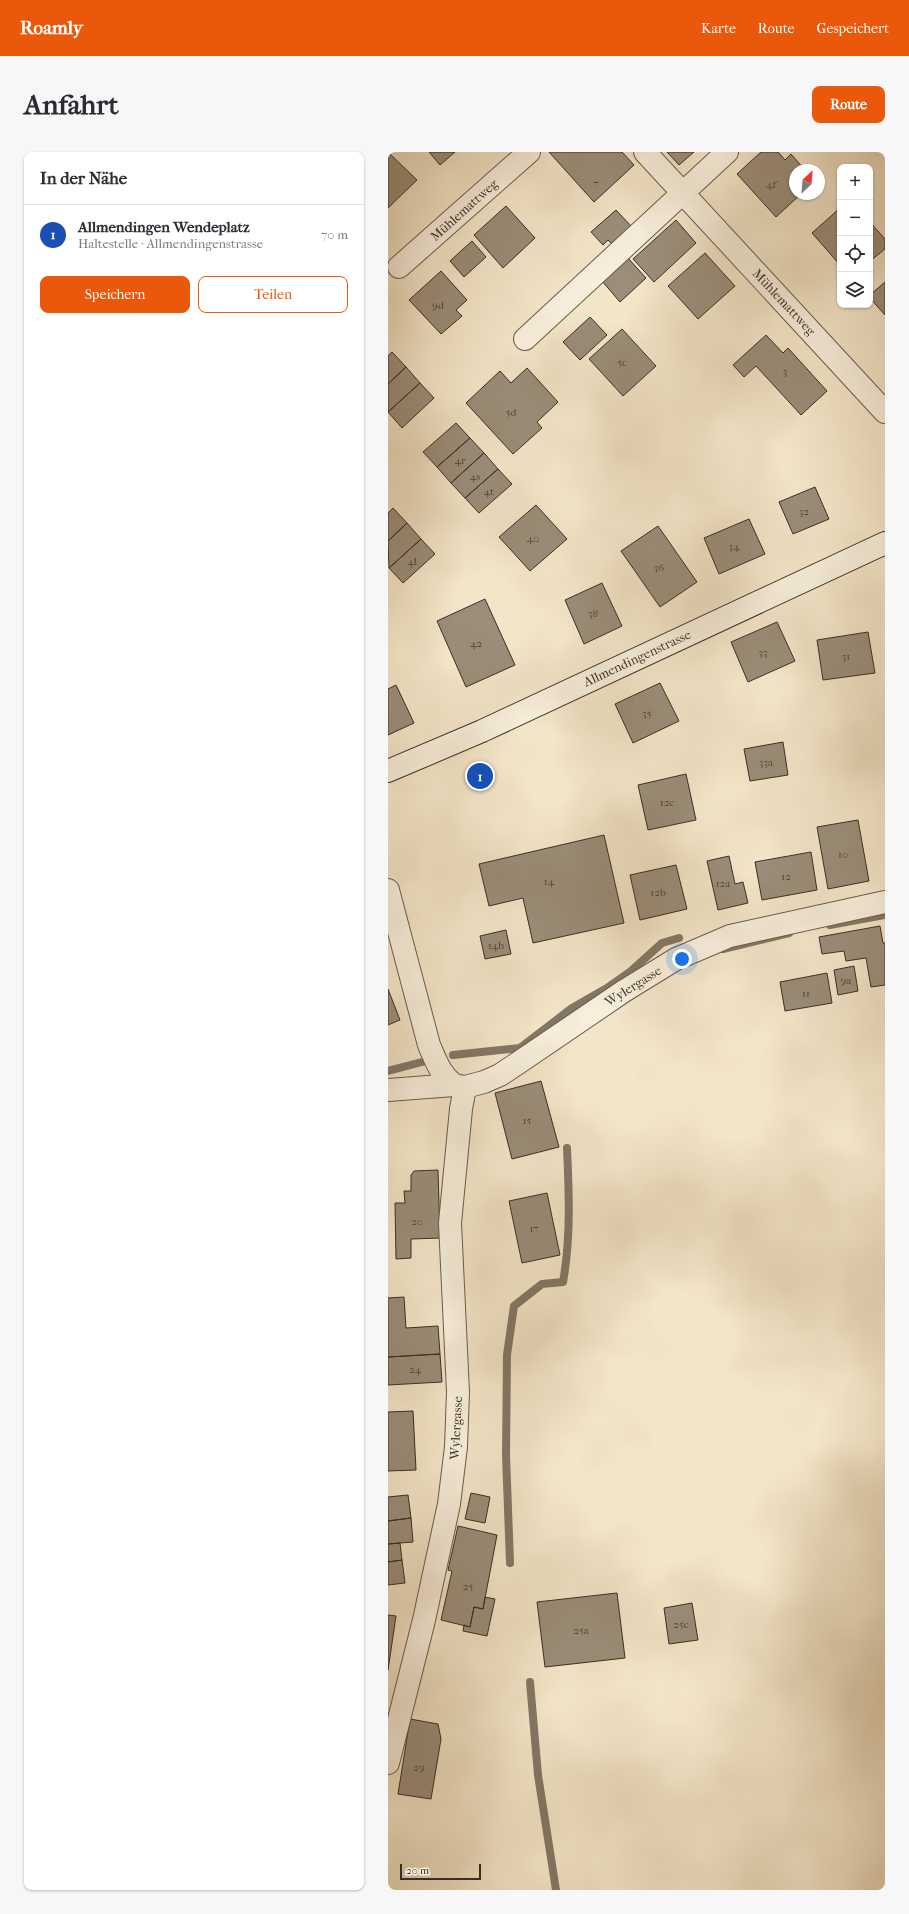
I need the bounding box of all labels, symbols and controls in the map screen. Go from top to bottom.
text: Roamly [20,17,83,39]
text: Karte [701,20,736,37]
text: Route [758,20,795,37]
text: Gespeichert [817,20,889,37]
button: Route [812,86,885,123]
text: Anfahrt [24,88,118,121]
north arrow [789,164,825,200]
map controls [837,164,873,308]
button: + [837,164,873,200]
text: In der Nähe [40,168,127,188]
street label: Mühlemattweg [427,175,501,244]
house number: 7 [593,177,599,190]
house number: 4f [766,178,778,191]
button: − [837,200,873,236]
text: Allmendingen Wendeplatz [78,218,250,236]
text: 1 [51,227,55,242]
text: 70 m [321,227,348,242]
text: Haltestelle · Allmendingenstrasse [78,236,263,251]
button: locate [837,236,873,272]
street label: Mühlemattweg [749,266,819,339]
button: layers [837,272,873,308]
button: Speichern [40,276,190,313]
button: Teilen [198,276,348,313]
house number: 9d [432,299,445,312]
house number: 5c [617,356,627,369]
house number: 3 [783,365,787,378]
house number: 5d [506,406,517,419]
house number: 4r [454,454,466,467]
house number: 4s [470,470,480,483]
house number: 4t [484,485,494,498]
house number: 32 [799,505,809,518]
house number: 40 [527,532,539,545]
house number: 34 [728,540,740,553]
house number: 4l [407,555,417,568]
house number: 36 [654,561,664,574]
house number: 38 [588,607,598,620]
street label: Allmendingenstrasse [580,626,694,690]
house number: 42 [470,637,482,650]
house number: 33 [758,646,768,659]
house number: 31 [842,650,850,663]
house number: 35 [642,707,652,720]
house number: 33a [759,756,774,769]
pin: 1 [467,761,493,791]
house number: 12c [660,796,674,809]
house number: 10 [838,848,848,861]
house number: 12 [781,870,791,883]
house number: 14 [544,875,555,888]
house number: 12a [716,877,731,890]
house number: 12b [650,886,666,899]
house number: 14b [488,939,504,952]
your location [672,949,692,969]
street label: Wylergasse [601,962,664,1010]
house number: 9a [841,974,852,987]
house number: 11 [802,987,810,1000]
house number: 15 [523,1114,532,1127]
house number: 20 [411,1215,423,1228]
house number: 17 [529,1222,539,1235]
house number: 24 [409,1363,422,1376]
street label: Wylergasse [447,1395,465,1461]
house number: 25 [463,1580,473,1593]
house number: 25c [673,1618,689,1631]
house number: 25a [573,1624,590,1637]
house number: 29 [413,1761,425,1774]
scale bar [400,1862,481,1881]
text: 20 m [406,1864,429,1877]

